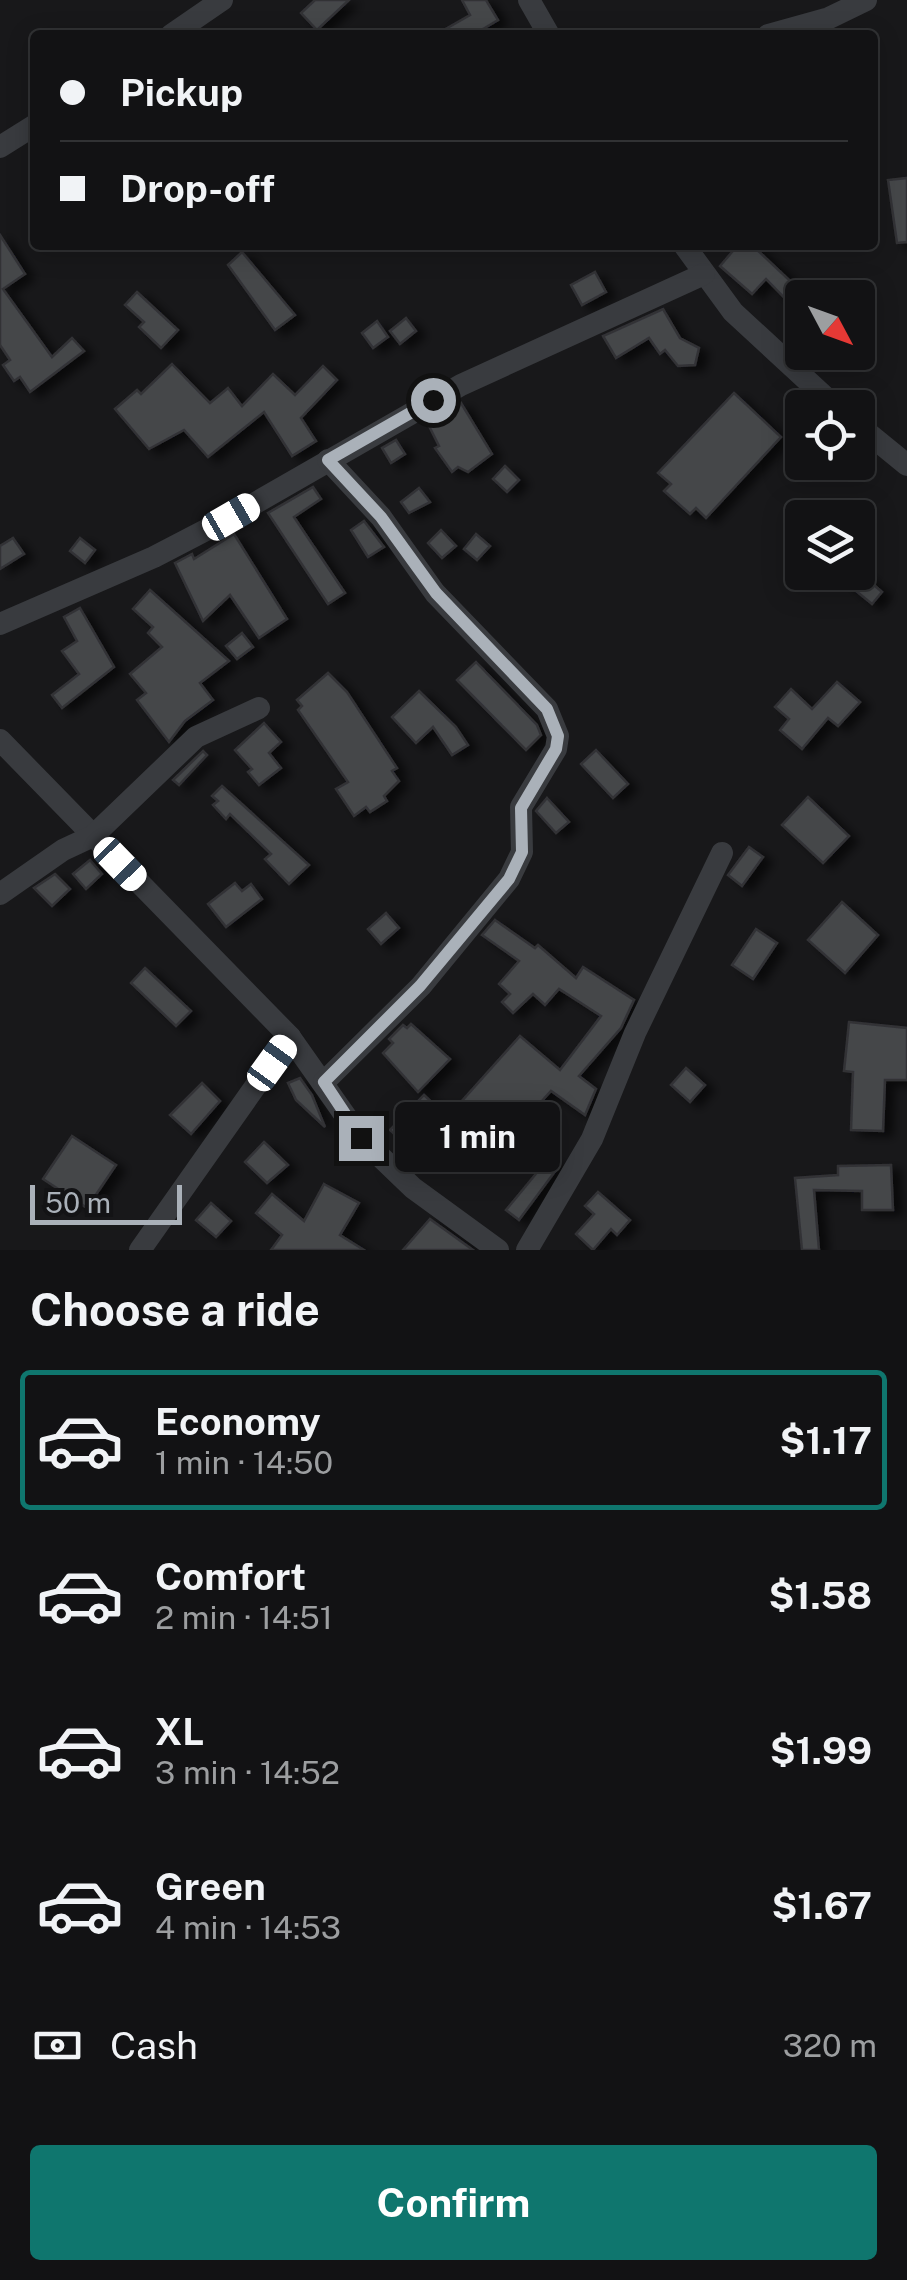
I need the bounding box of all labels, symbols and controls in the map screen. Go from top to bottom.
text: Pickup [120,70,243,115]
text: Drop-off [120,166,275,211]
north arrow [785,280,875,370]
map controls [785,280,875,590]
route start [411,378,456,423]
button: locate [785,390,875,480]
car [198,489,264,545]
button: layers [785,500,875,590]
car [88,832,152,896]
car [242,1030,302,1096]
callout: 1 min [396,1103,561,1173]
route end [339,1116,384,1161]
text: 1 min [439,1118,516,1155]
scale bar [30,1180,182,1224]
text: 50 m [45,1186,111,1219]
text: Choose a ride [30,1283,320,1336]
icon: car [35,1395,125,1485]
text: Economy [155,1399,321,1444]
text: $1.17 [780,1418,872,1463]
text: 1 min · 14:50 [155,1444,333,1481]
icon: car [35,1550,125,1640]
text: Comfort [155,1554,306,1599]
text: $1.58 [768,1573,872,1618]
text: 2 min · 14:51 [155,1599,333,1636]
icon: car [35,1705,125,1795]
text: XL [155,1709,204,1754]
text: $1.99 [770,1728,872,1773]
text: 3 min · 14:52 [155,1754,340,1791]
icon: car [35,1860,125,1950]
text: Green [155,1864,266,1909]
text: $1.67 [771,1883,872,1928]
text: 4 min · 14:53 [155,1909,341,1946]
icon: cash [30,2018,85,2073]
text: Cash [110,2023,198,2068]
text: 320 m [783,2027,877,2064]
button: Confirm [30,2145,877,2260]

